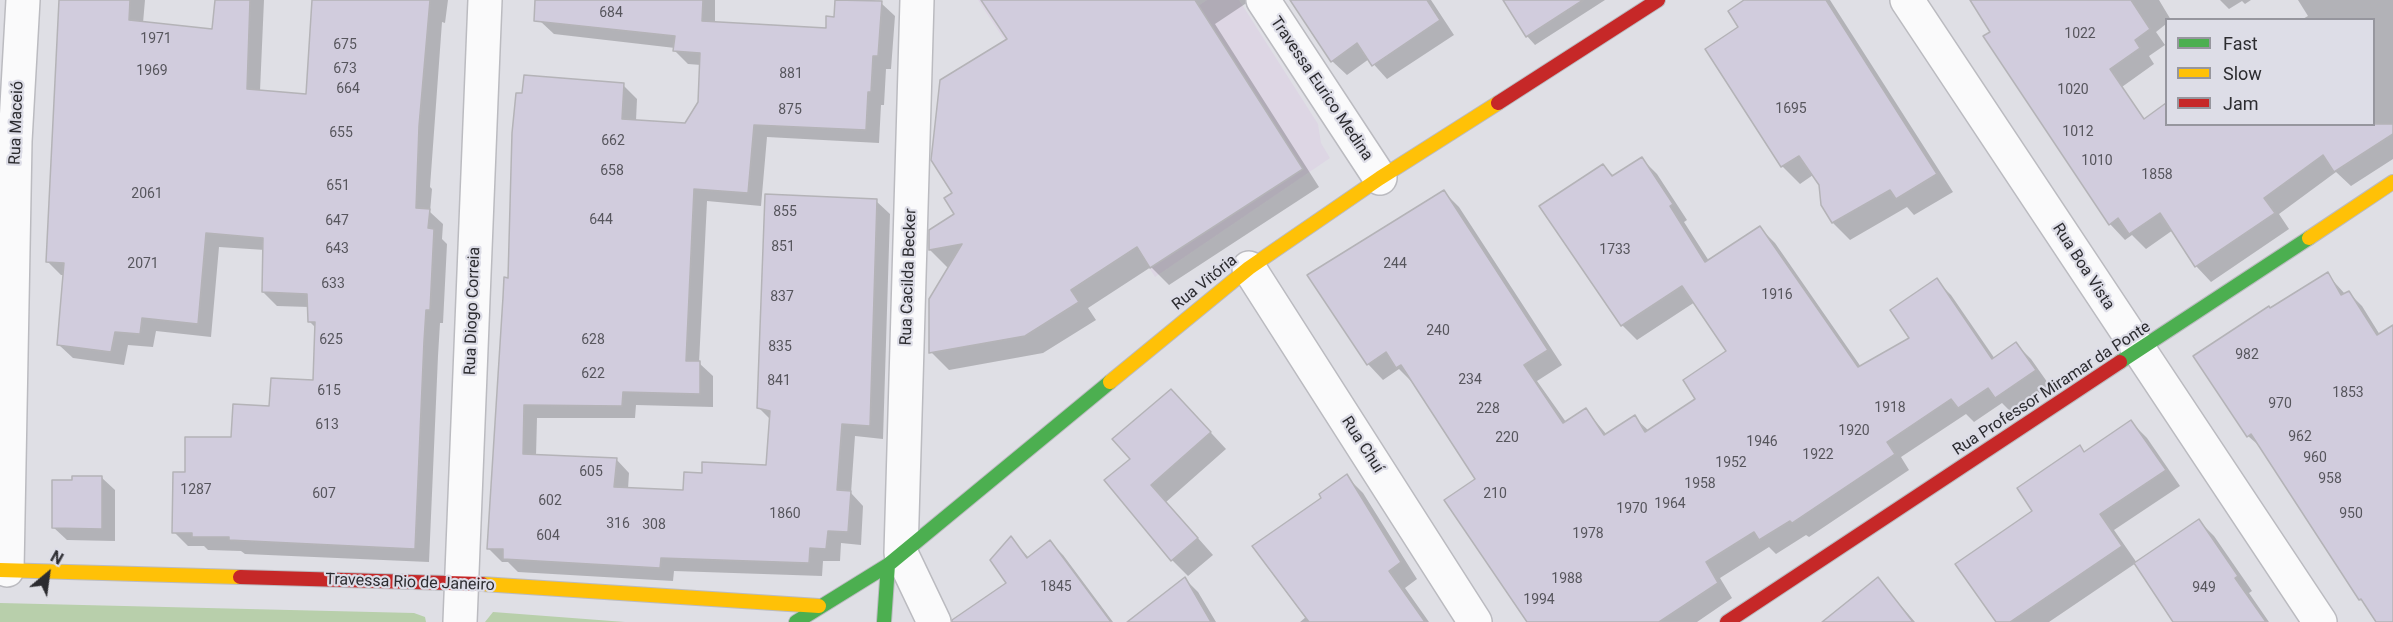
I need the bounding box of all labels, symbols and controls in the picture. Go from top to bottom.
house number: 684 [599,5,623,21]
street label: Travessa Eurico Medina [1266,13,1376,165]
legend [2165,18,2375,126]
house number: 1022 [2064,26,2096,42]
house number: 1971 [140,31,172,47]
text: Fast [2223,33,2258,54]
house number: 675 [333,37,357,53]
house number: 673 [333,61,357,77]
house number: 1969 [136,63,168,79]
text: Slow [2223,63,2262,84]
house number: 881 [779,66,803,82]
street label: Rua Maceió [6,81,28,165]
house number: 664 [336,81,360,97]
house number: 1020 [2057,82,2089,98]
text: Jam [2223,93,2259,114]
house number: 1695 [1775,101,1807,117]
house number: 875 [778,102,802,118]
house number: 1012 [2062,124,2094,140]
house number: 655 [329,125,353,141]
house number: 662 [601,133,625,149]
house number: 1010 [2081,153,2113,169]
house number: 658 [600,163,624,179]
house number: 1858 [2141,167,2173,183]
house number: 651 [326,178,350,194]
house number: 2061 [131,186,163,202]
house number: 855 [773,204,797,220]
street label: Rua Cacilda Becker [897,208,921,346]
house number: 644 [589,212,613,228]
house number: 647 [325,213,349,229]
street label: Rua Boa Vista [2048,220,2118,314]
house number: 851 [771,239,795,255]
house number: 643 [325,241,349,257]
house number: 1733 [1599,242,1631,258]
street label: Rua Diogo Correia [461,247,485,375]
street label: Rua Vitória [1169,251,1241,315]
house number: 2071 [127,256,159,272]
house number: 244 [1383,256,1407,272]
house number: 633 [321,276,345,292]
house number: 1916 [1761,287,1793,303]
house number: 837 [770,289,794,305]
street label: Rua Professor Miramar da Ponte [1950,318,2154,460]
house number: 240 [1426,323,1450,339]
house number: 625 [319,332,343,348]
house number: 628 [581,332,605,348]
house number: 835 [768,339,792,355]
house number: 982 [2235,347,2259,363]
house number: 622 [581,366,605,382]
house number: 234 [1458,372,1482,388]
house number: 841 [767,373,791,389]
house number: 615 [317,383,341,399]
house number: 1853 [2332,385,2364,401]
house number: 970 [2268,396,2292,412]
house number: 1918 [1874,400,1906,416]
house number: 228 [1476,401,1500,417]
street label: Rua Chuí [1337,413,1387,477]
house number: 613 [315,417,339,433]
house number: 1920 [1838,423,1870,439]
house number: 962 [2288,429,2312,445]
house number: 220 [1495,430,1519,446]
house number: 1946 [1746,434,1778,450]
house number: 1922 [1802,447,1834,463]
house number: 960 [2303,450,2327,466]
house number: 1952 [1715,455,1747,471]
house number: 605 [579,464,603,480]
house number: 958 [2318,471,2342,487]
house number: 1958 [1684,476,1716,492]
house number: 1287 [180,482,212,498]
house number: 607 [312,486,336,502]
house number: 210 [1483,486,1507,502]
house number: 602 [538,493,562,509]
house number: 1964 [1654,496,1686,512]
house number: 1970 [1616,501,1648,517]
house number: 1860 [769,506,801,522]
house number: 950 [2339,506,2363,522]
house number: 316 [606,516,630,532]
house number: 308 [642,517,666,533]
house number: 1978 [1572,526,1604,542]
house number: 604 [536,528,560,544]
north arrow [18,544,78,604]
text: N [47,547,67,569]
street label: Travessa Rio de Janeiro [325,570,495,596]
house number: 1988 [1551,571,1583,587]
house number: 1845 [1040,579,1072,595]
house number: 949 [2192,580,2216,596]
house number: 1994 [1523,592,1555,608]

